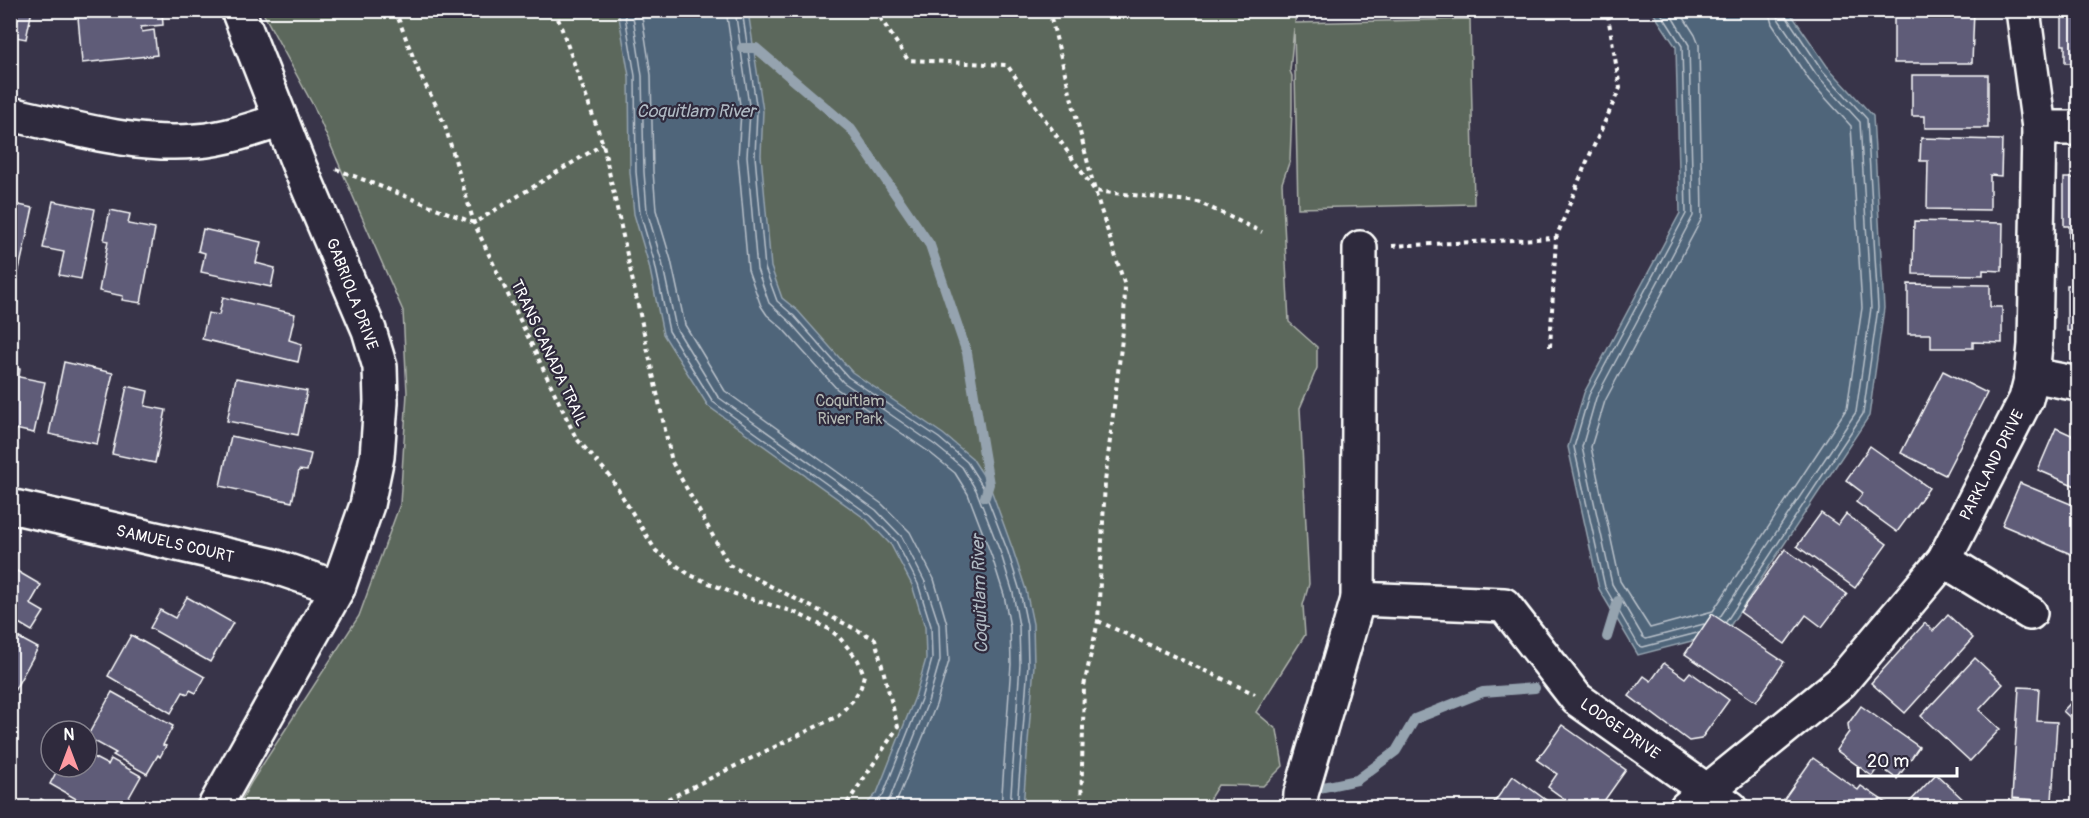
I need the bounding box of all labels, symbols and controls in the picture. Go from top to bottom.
water label: Coquitlam River [637,100,758,123]
street label: GABRIOLA DRIVE [321,235,383,353]
street label: TRANS CANADA TRAIL [506,276,592,430]
park label: Coquitlam River Park [816,391,884,429]
street label: PARKLAND DRIVE [1955,406,2029,524]
street label: SAMUELS COURT [114,521,236,567]
water label: Coquitlam River [966,532,994,654]
street label: LODGE DRIVE [1576,694,1664,764]
north arrow [39,719,99,779]
text: N [64,725,75,745]
scale bar [1858,740,1957,778]
text: 20 m [1867,750,1909,773]

